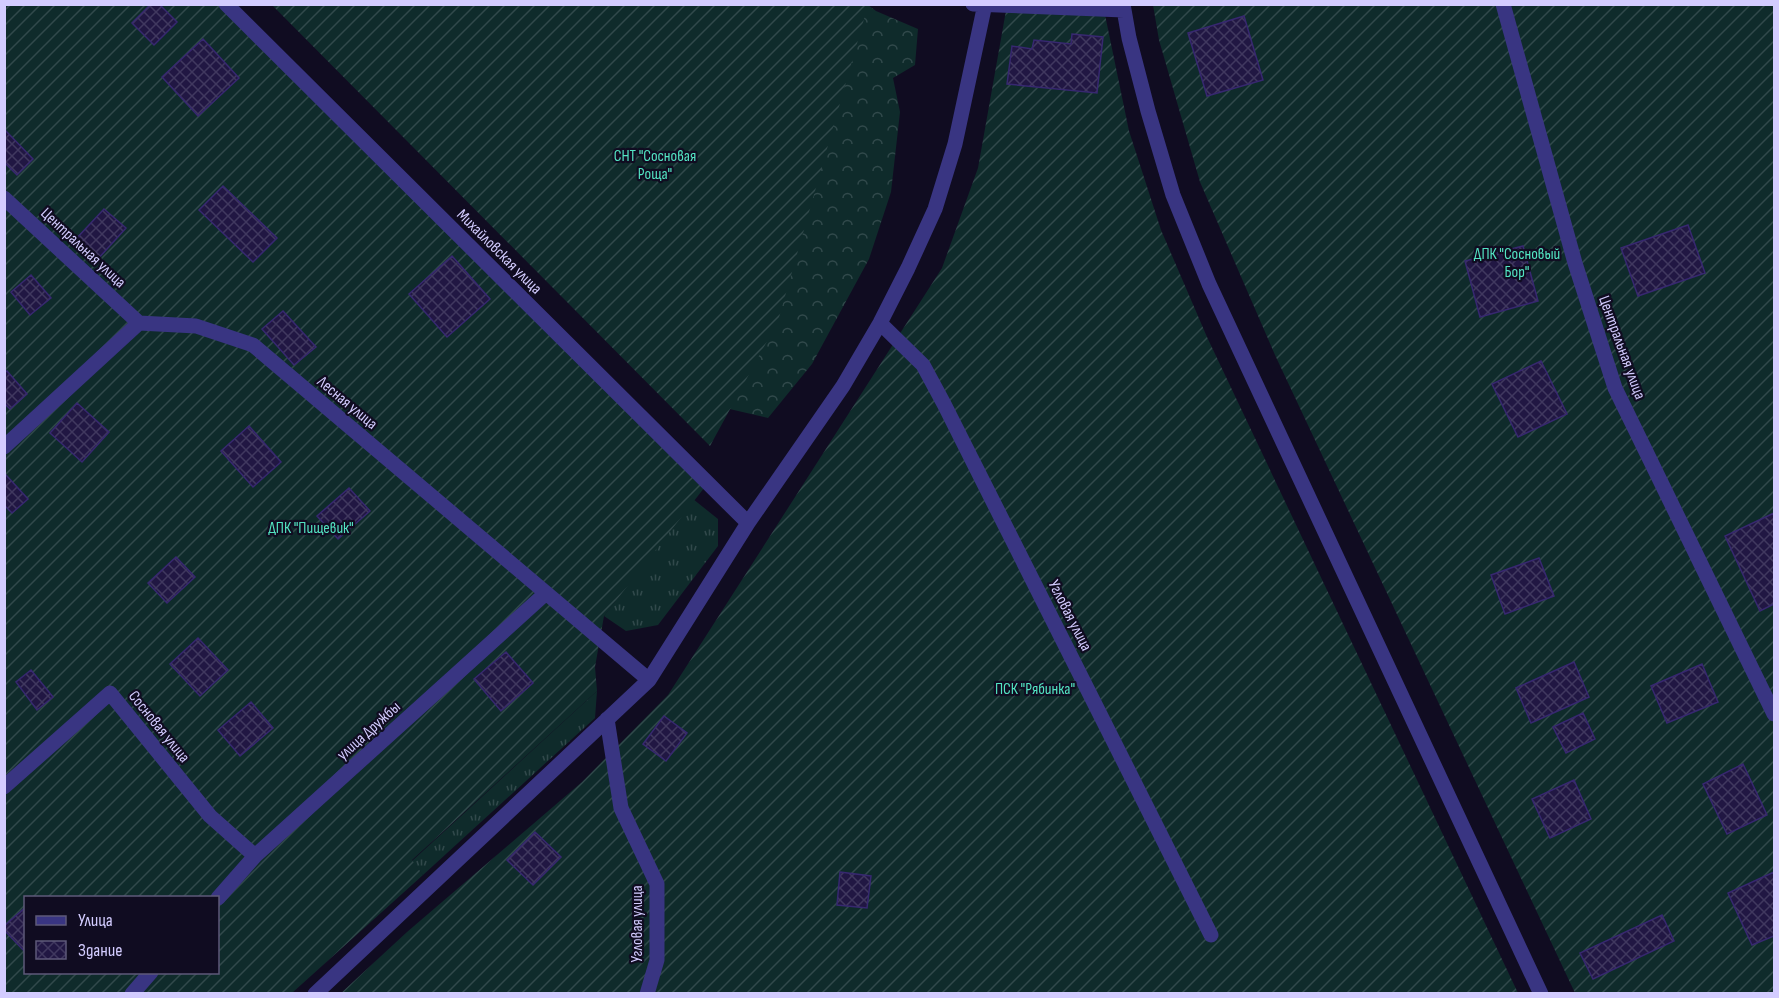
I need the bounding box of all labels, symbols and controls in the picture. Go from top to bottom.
park label: СНТ "Сосновая Роща" [614,147,696,184]
street label: Центральная улица [37,204,129,292]
street label: Михайловская улица [452,206,545,299]
park label: ДПК "Сосновый Бор" [1474,245,1560,282]
street label: Центральная улица [1594,293,1649,402]
street label: Лесная улица [312,372,381,434]
park label: ДПК "Пищевик" [268,519,354,538]
street label: Угловая улица [1044,577,1096,654]
park label: ПСК "Рябинка" [995,680,1075,699]
street label: Сосновая улица [124,687,194,767]
street label: улица Дружбы [333,698,405,764]
street label: Угловая улица [628,885,647,963]
legend [24,896,219,974]
text: Улица [78,910,113,931]
text: Здание [78,940,123,961]

